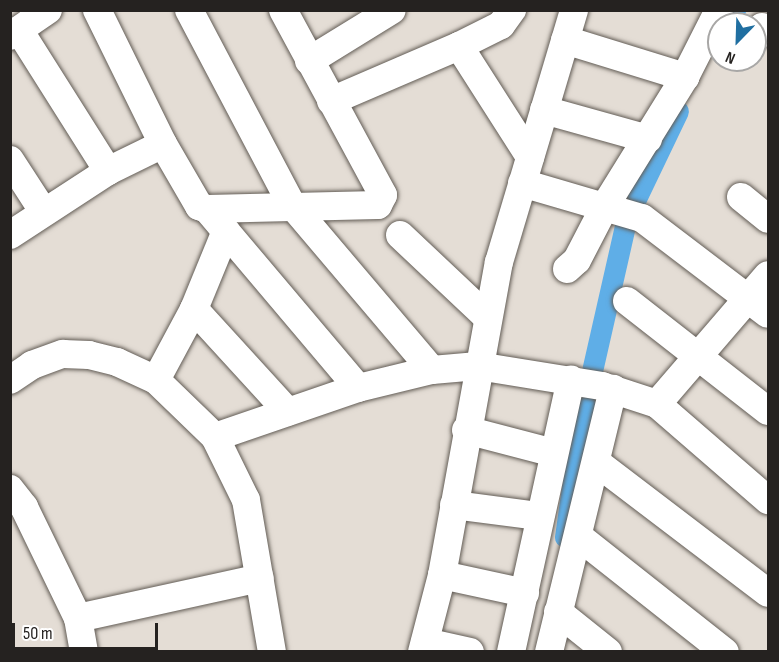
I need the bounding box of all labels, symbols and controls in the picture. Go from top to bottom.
north arrow [707,12,767,72]
text: N [723,47,738,68]
scale bar [15,611,160,649]
text: 50 m [23,623,53,644]

